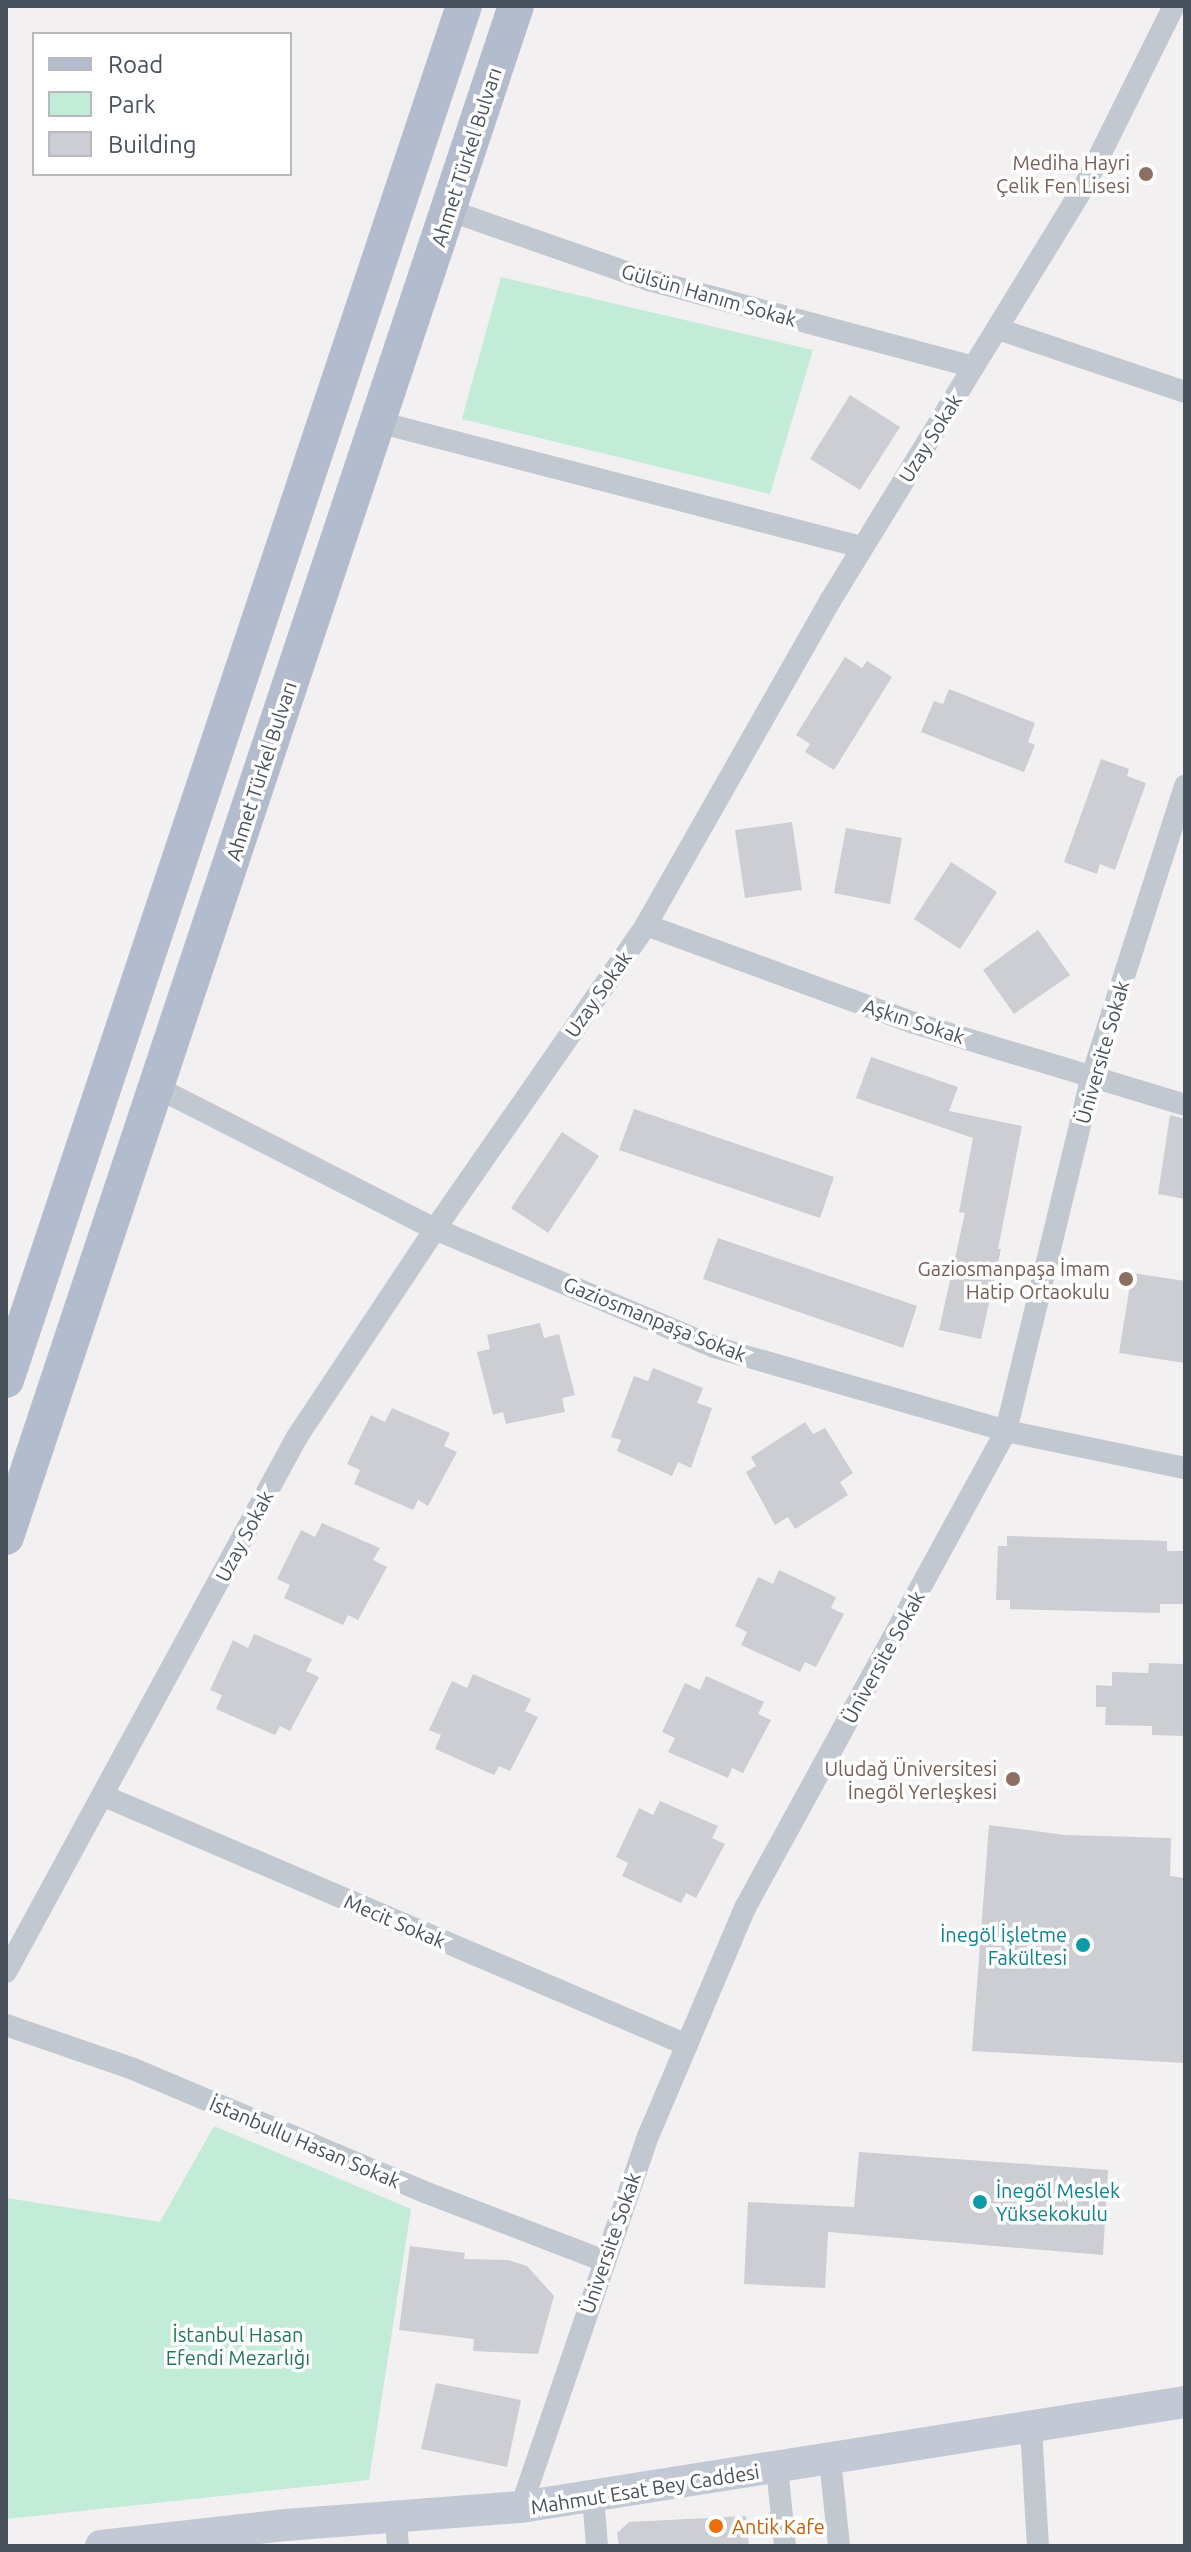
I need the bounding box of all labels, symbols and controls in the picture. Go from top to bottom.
legend [32,32,292,176]
text: Road [108,51,163,78]
street label: Ahmet Türkel Bulvarı [426,64,506,250]
text: Park [108,91,156,118]
text: Building [108,131,196,158]
place label: Mediha Hayri Çelik Fen Lisesi [996,150,1130,197]
marker: Mediha Hayri Çelik Fen Lisesi [1137,165,1155,183]
street label: Gülsün Hanım Sokak [619,259,799,331]
street label: Uzay Sokak [893,389,967,487]
street label: Ahmet Türkel Bulvarı [221,678,301,864]
street label: Uzay Sokak [560,946,636,1042]
street label: Üniversite Sokak [1070,978,1134,1126]
street label: Aşkın Sokak [860,993,968,1049]
place label: Gaziosmanpaşa İmam Hatip Ortaokulu [918,1256,1110,1303]
marker: Gaziosmanpaşa İmam Hatip Ortaokulu [1117,1270,1135,1288]
street label: Gaziosmanpaşa Sokak [560,1271,750,1367]
street label: Uzay Sokak [210,1486,278,1586]
street label: Üniversite Sokak [837,1587,929,1727]
place label: Uludağ Üniversitesi İnegöl Yerleşkesi [824,1756,997,1803]
marker: Uludağ Üniversitesi İnegöl Yerleşkesi [1004,1770,1022,1788]
street label: Mecit Sokak [341,1889,449,1953]
place label: İnegöl İşletme Fakültesi [940,1922,1067,1969]
marker: İnegöl İşletme Fakültesi [1074,1936,1092,1954]
street label: İstanbullu Hasan Sokak [206,2091,404,2193]
street label: Üniversite Sokak [575,2169,645,2317]
place label: İnegöl Meslek Yüksekokulu [996,2178,1120,2225]
marker: İnegöl Meslek Yüksekokulu [971,2193,989,2211]
park label: İstanbul Hasan Efendi Mezarlığı [166,2323,310,2370]
street label: Mahmut Esat Bey Caddesi [529,2459,761,2519]
place label: Antik Kafe [732,2514,825,2538]
marker: Antik Kafe [707,2517,725,2535]

